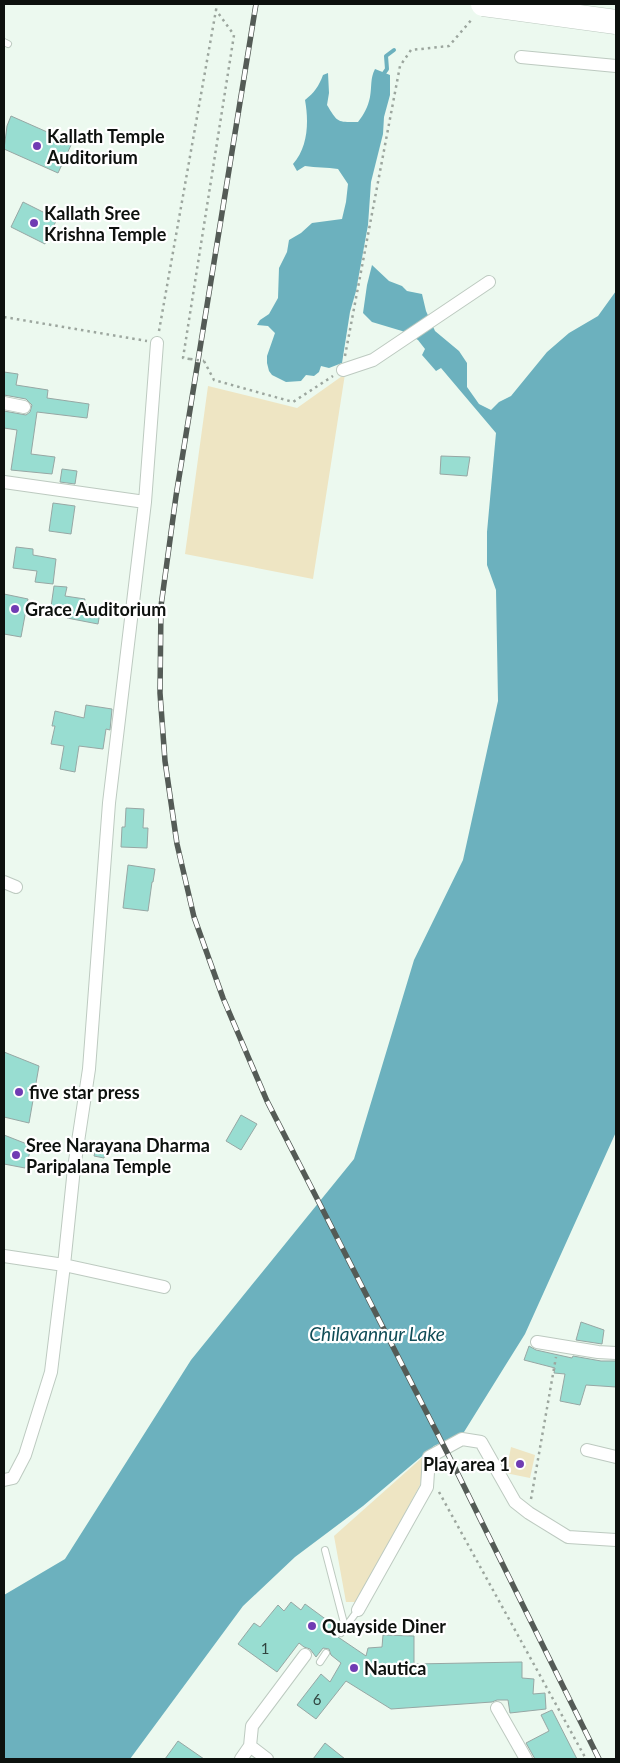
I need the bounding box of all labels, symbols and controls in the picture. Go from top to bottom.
place label: Kallath Temple Auditorium [46,125,165,168]
marker: Kallath Temple Auditorium [31,140,43,152]
place label: Kallath Sree Krishna Temple [44,202,167,245]
marker: Kallath Sree Krishna Temple [28,217,40,229]
place label: Grace Auditorium [25,598,166,620]
marker: Grace Auditorium [9,603,21,615]
place label: five star press [29,1081,140,1103]
marker: five star press [13,1086,25,1098]
place label: Sree Narayana Dharma Paripalana Temple [26,1134,210,1177]
marker: Sree Narayana Dharma Paripalana Temple [10,1149,22,1161]
water label: Chilavannur Lake [309,1322,445,1345]
place label: Play area 1 [423,1453,510,1475]
marker: Play area 1 [514,1458,526,1470]
place label: Quayside Diner [322,1615,446,1637]
marker: Quayside Diner [306,1620,318,1632]
house number: 1 [261,1639,269,1657]
place label: Nautica [364,1657,426,1679]
marker: Nautica [348,1662,360,1674]
house number: 6 [313,1690,322,1708]

